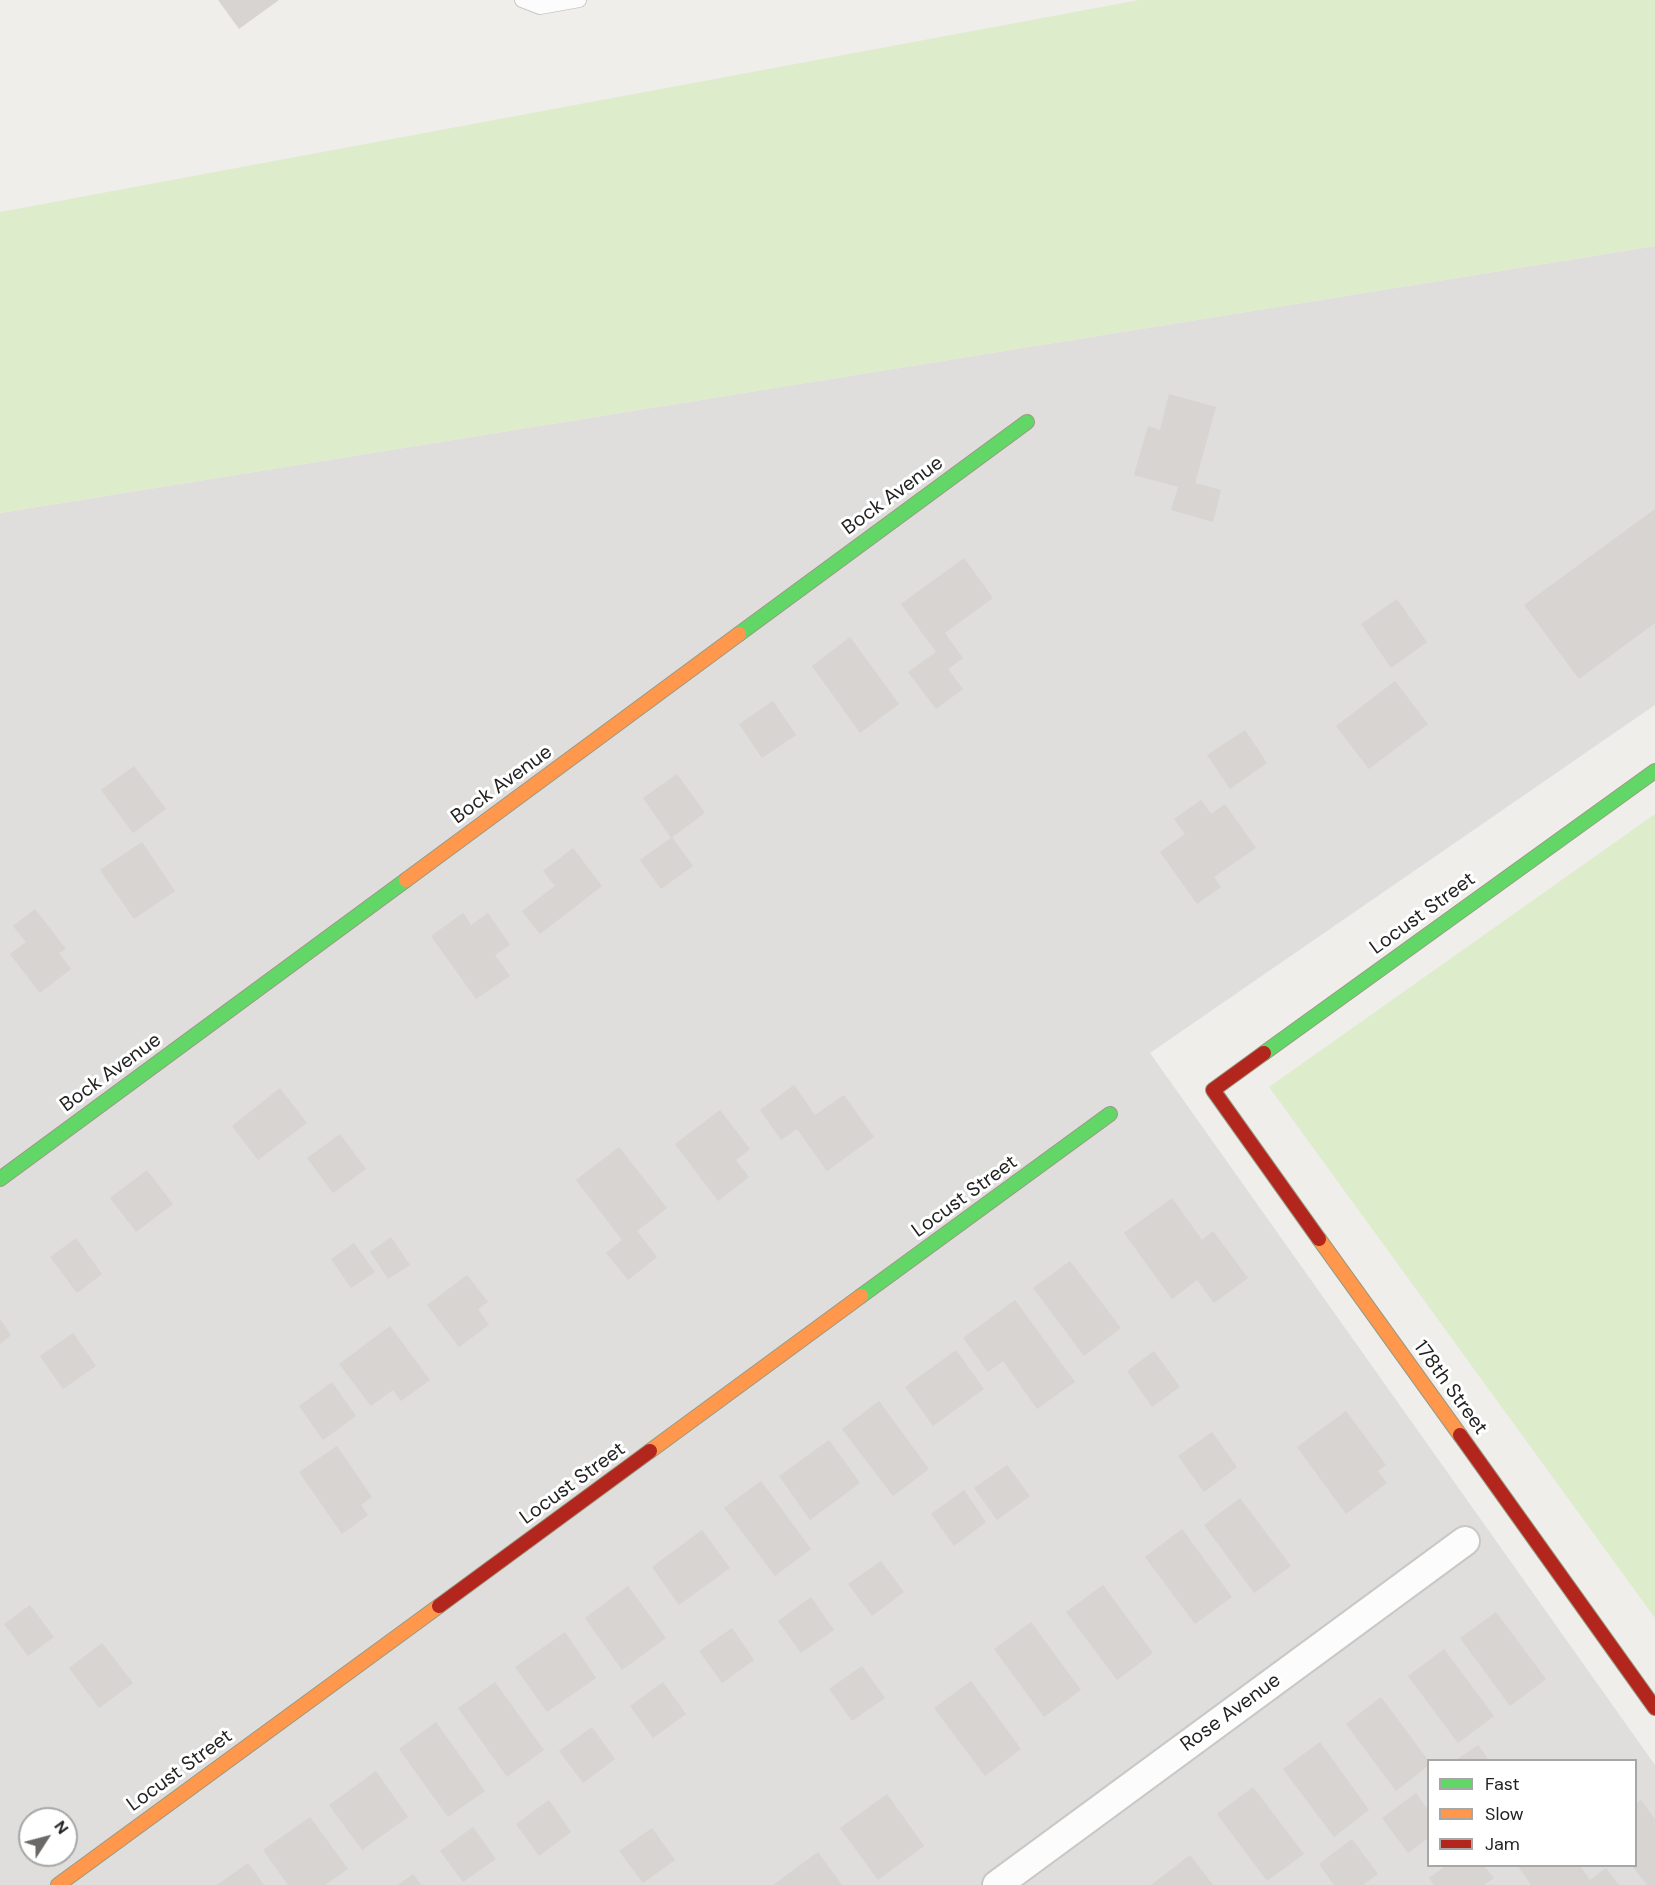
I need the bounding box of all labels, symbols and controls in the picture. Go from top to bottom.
street label: Bock Avenue [838,451,948,541]
street label: Bock Avenue [447,740,557,830]
street label: Locust Street [1366,868,1480,960]
street label: Bock Avenue [56,1028,166,1118]
street label: Locust Street [908,1151,1022,1243]
street label: 178th Street [1408,1336,1492,1440]
street label: Locust Street [516,1438,630,1530]
street label: Rose Avenue [1176,1669,1286,1757]
street label: Locust Street [123,1725,237,1817]
legend [1427,1759,1637,1867]
text: Fast [1485,1772,1520,1796]
text: Slow [1485,1802,1524,1826]
north arrow [18,1807,78,1867]
text: N [49,1816,73,1838]
text: Jam [1485,1832,1520,1856]

